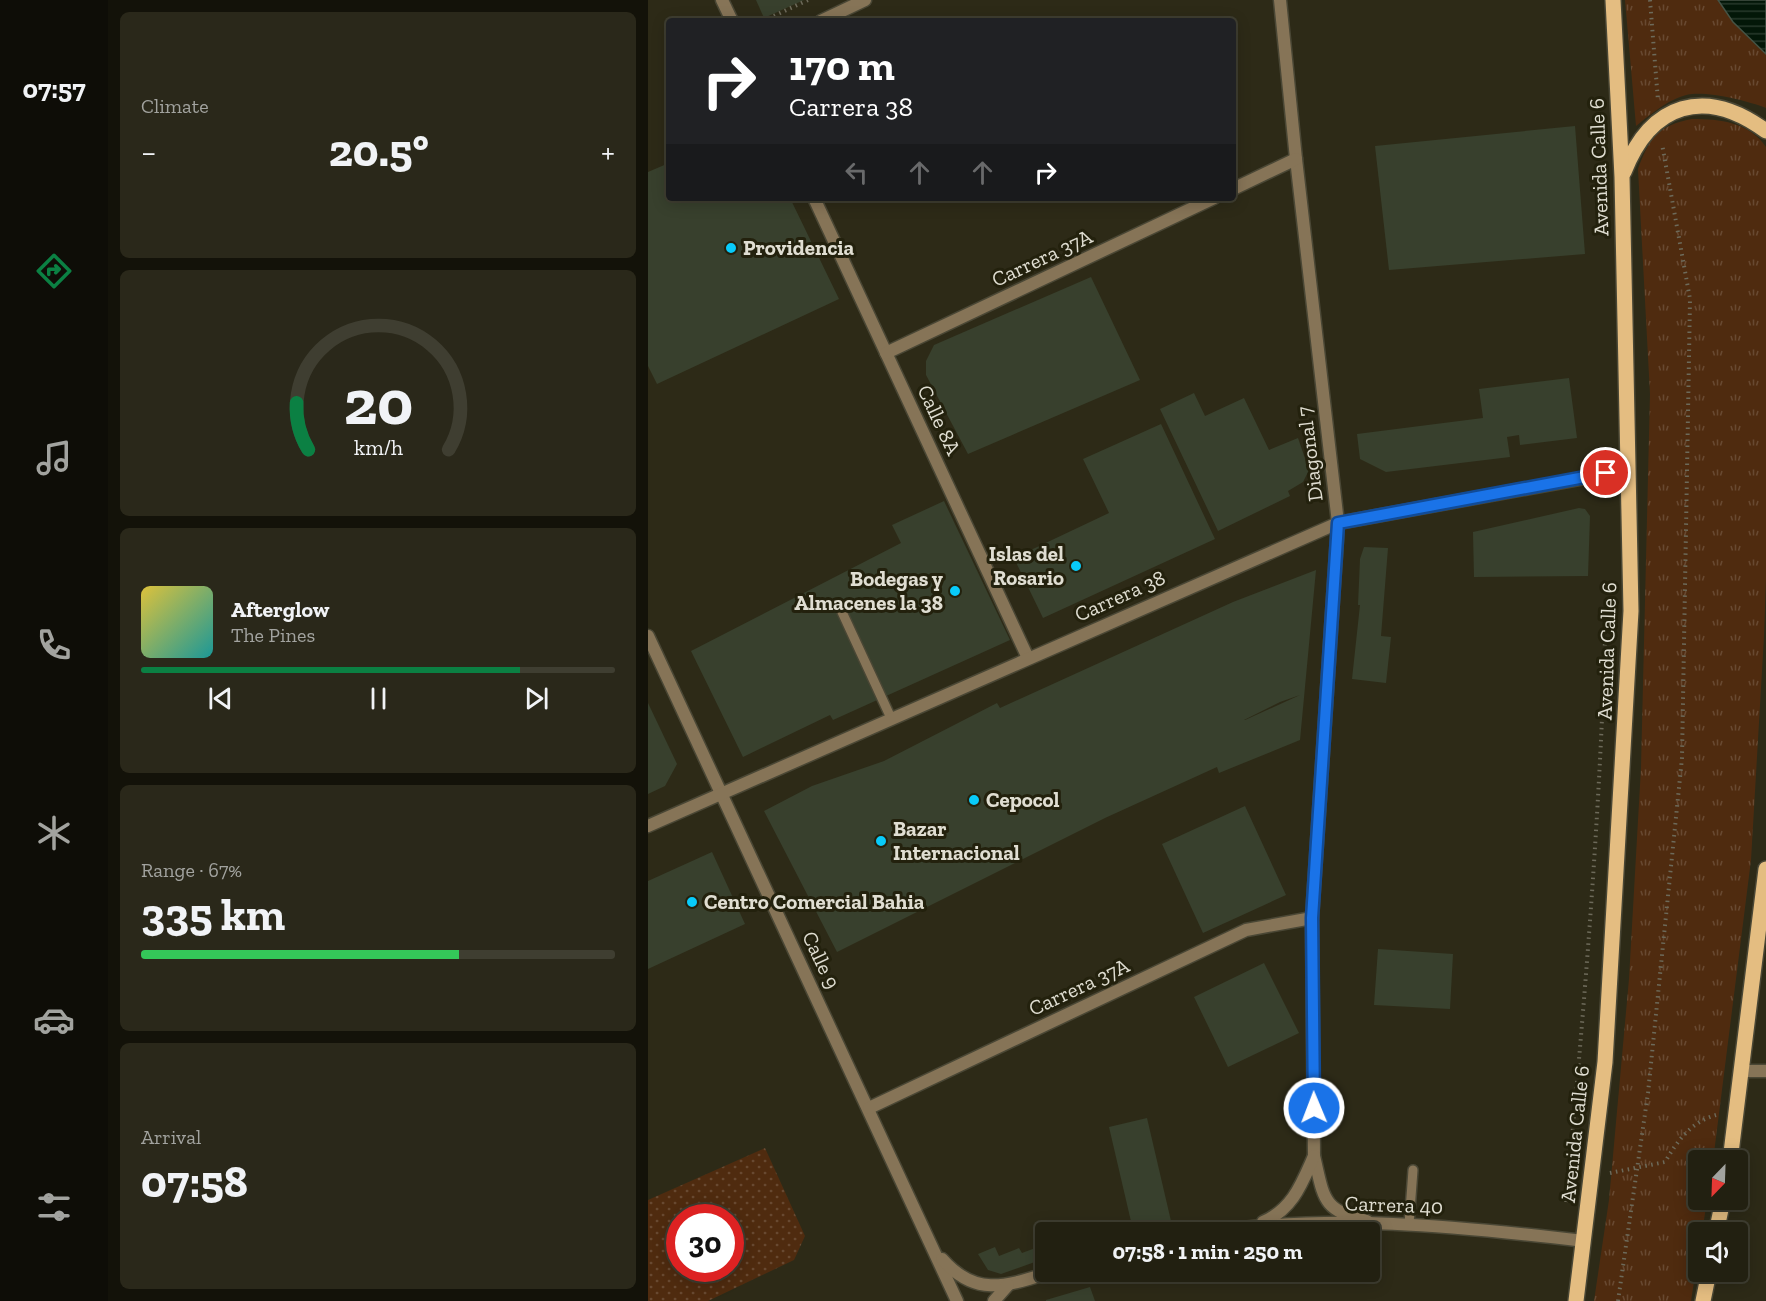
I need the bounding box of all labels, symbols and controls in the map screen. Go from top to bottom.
text: 170 m [789,40,895,91]
icon: right [690,42,768,120]
text: 07:57 [22,73,86,105]
text: Carrera 38 [789,91,913,123]
text: Climate [141,94,209,118]
street label: Avenida Calle 6 [1584,98,1613,236]
text: 20.5° [329,124,429,178]
text: − [141,132,156,171]
text: + [601,132,615,171]
icon: left [840,156,873,189]
icon: ahead [903,156,936,189]
icon: ahead [966,156,999,189]
icon: right [1029,156,1062,189]
street label: Carrera 37A [988,223,1096,292]
place label: Providencia [743,235,855,260]
marker: Providencia [724,241,738,255]
icon: directions [33,250,75,292]
text: 20 [343,365,413,440]
street label: Calle 8A [912,381,967,459]
street label: Diagonal 7 [1291,405,1328,503]
text: km/h [354,435,402,460]
icon: music [33,437,75,479]
pin [1580,447,1631,498]
icon: arrive [1589,456,1622,489]
place label: Islas del Rosario [989,541,1064,590]
marker: Islas del Rosario [1069,559,1083,573]
street label: Carrera 38 [1071,564,1169,627]
place label: Bodegas y Almacenes la 38 [794,566,943,615]
street label: Avenida Calle 6 [1592,582,1621,720]
marker: Bodegas y Almacenes la 38 [948,584,962,598]
text: Afterglow [231,596,329,623]
text: The Pines [231,623,315,647]
icon: phone [33,624,75,666]
icon: previous [204,682,237,715]
icon: pause [362,682,395,715]
icon: next [520,682,553,715]
place label: Cepocol [986,787,1060,812]
marker: Cepocol [967,793,981,807]
icon: climate [33,812,75,854]
place label: Bazar Internacional [893,816,1020,865]
marker: Bazar Internacional [874,834,888,848]
text: Range · 67% [141,858,242,882]
text: 335 km [141,888,285,942]
place label: Centro Comercial Bahia [704,889,925,914]
marker: Centro Comercial Bahia [685,895,699,909]
street label: Calle 9 [797,927,846,993]
street label: Carrera 37A [1025,952,1133,1021]
icon: car [33,999,75,1041]
street label: Avenida Calle 6 [1555,1064,1594,1204]
position arrow [1282,1076,1346,1140]
text: Arrival [141,1125,201,1149]
north arrow [1688,1150,1748,1210]
map controls [1688,1150,1748,1282]
text: 07:58 [141,1155,248,1209]
icon: filters [33,1186,75,1228]
street label: Carrera 40 [1344,1190,1444,1219]
speed limit sign: 30 [666,1204,744,1282]
button: sound [1688,1222,1748,1282]
text: 07:58 · 1 min · 250 m [1112,1238,1303,1265]

